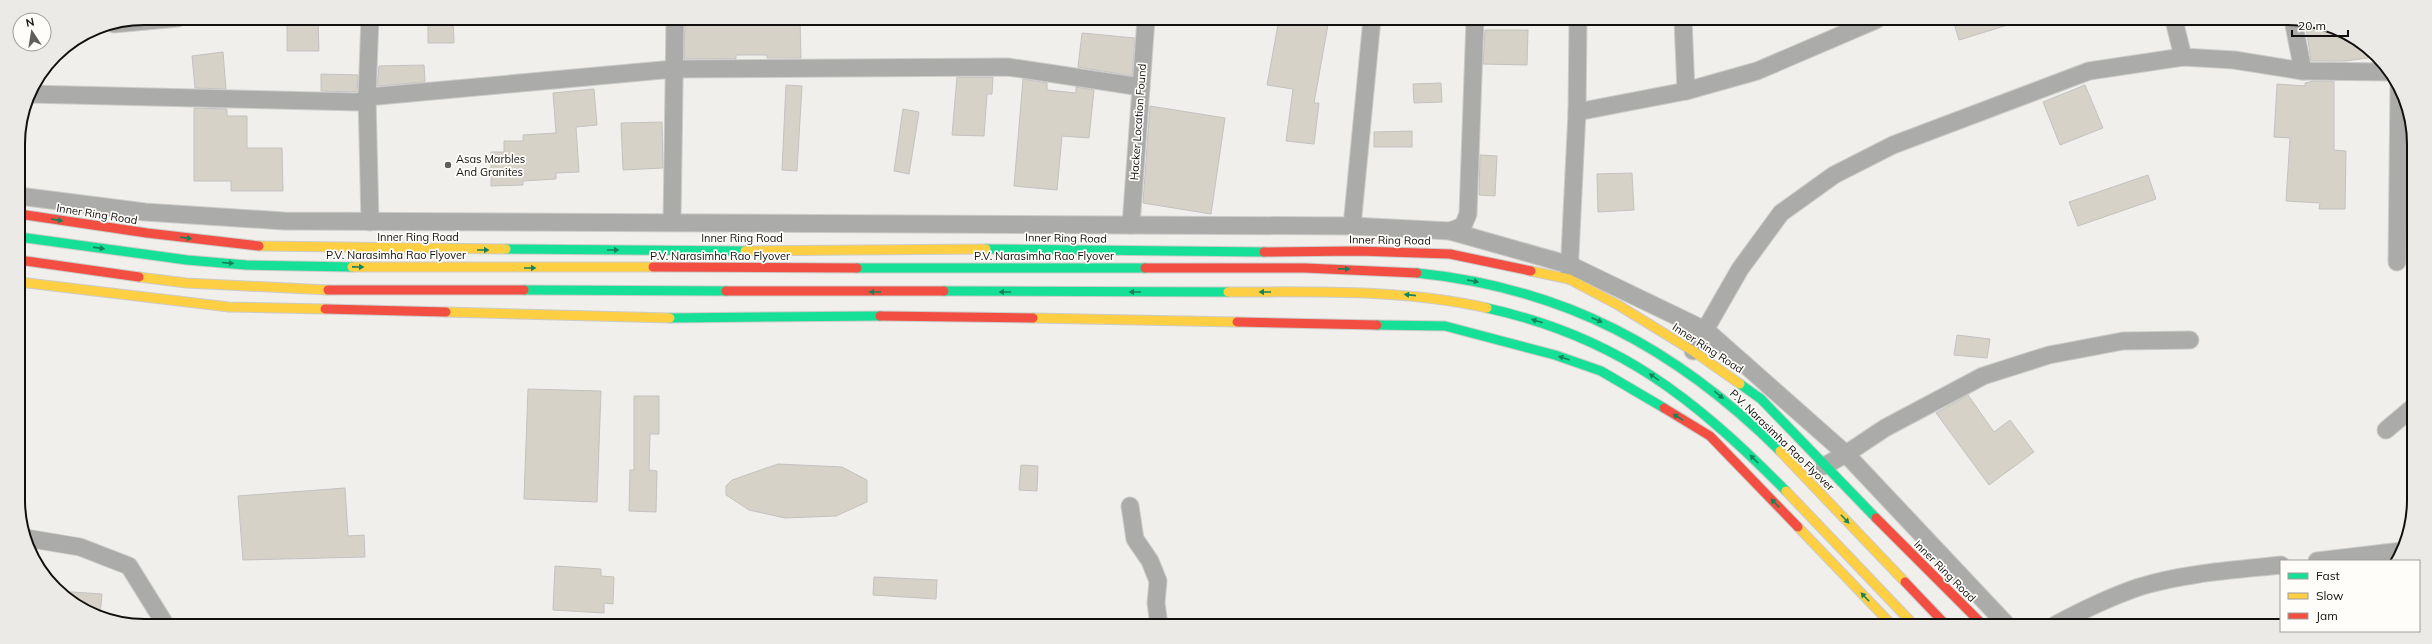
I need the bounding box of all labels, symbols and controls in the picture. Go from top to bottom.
north arrow [12,12,52,52]
scale bar [2292,12,2348,38]
text: N [24,15,35,30]
text: 20 m [2298,18,2326,33]
street label: Hacker Location Found [1127,63,1149,181]
place label: Asas Marbles And Granites [456,152,525,179]
marker: Asas Marbles And Granites [443,160,453,170]
street label: Inner Ring Road [56,201,138,227]
one-way arrow [51,217,63,223]
street label: Inner Ring Road [377,230,459,244]
street label: Inner Ring Road [1025,230,1107,246]
street label: Inner Ring Road [701,231,783,245]
street label: Inner Ring Road [1349,232,1431,248]
one-way arrow [180,235,192,241]
one-way arrow [93,245,105,251]
one-way arrow [477,247,490,253]
one-way arrow [607,247,620,253]
street label: P.V. Narasimha Rao Flyover [326,248,466,262]
street label: P.V. Narasimha Rao Flyover [650,249,790,263]
street label: P.V. Narasimha Rao Flyover [974,249,1114,263]
one-way arrow [222,260,234,267]
one-way arrow [352,264,365,270]
one-way arrow [524,265,537,271]
one-way arrow [1338,266,1351,272]
one-way arrow [1467,279,1479,285]
one-way arrow [868,289,881,295]
one-way arrow [998,289,1011,295]
one-way arrow [1128,289,1141,295]
one-way arrow [1258,289,1271,295]
one-way arrow [1404,292,1416,298]
one-way arrow [1591,317,1602,323]
one-way arrow [1531,318,1543,324]
street label: Inner Ring Road [1670,320,1746,376]
one-way arrow [1557,354,1569,360]
one-way arrow [1649,373,1660,380]
street label: P.V. Narasimha Rao Flyover [1727,386,1837,494]
one-way arrow [1714,390,1724,399]
one-way arrow [1672,414,1684,421]
one-way arrow [1749,454,1759,464]
one-way arrow [1770,498,1779,508]
one-way arrow [1840,514,1849,523]
street label: Inner Ring Road [1911,537,1979,605]
legend [2280,560,2420,632]
text: Fast [2316,568,2340,583]
text: Slow [2316,588,2344,603]
one-way arrow [1860,592,1869,602]
text: Jam [2316,608,2338,623]

